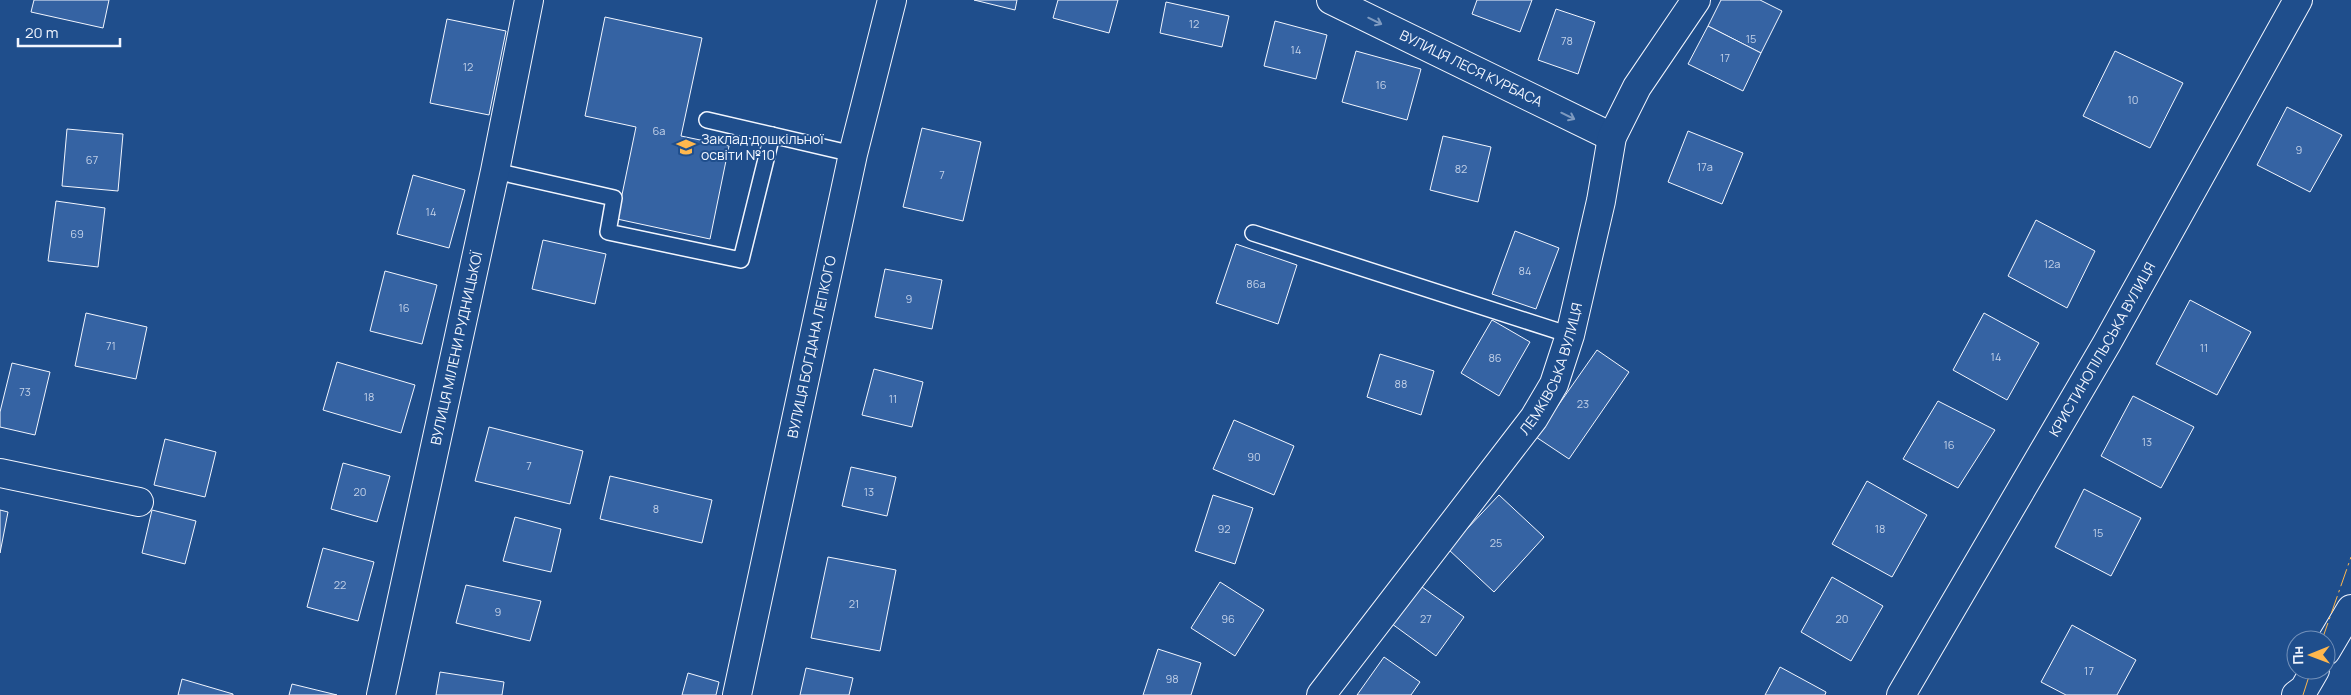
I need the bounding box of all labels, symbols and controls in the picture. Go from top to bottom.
scale bar [18,15,120,47]
house number: 12 [1189,16,1199,31]
one-way arrow [1367,17,1382,27]
text: 20 m [25,22,58,43]
street label: ВУЛИЦЯ ЛЕСЯ КУРБАСА [1397,25,1546,111]
house number: 15 [1746,31,1756,46]
house number: 78 [1561,33,1573,48]
house number: 14 [1291,42,1301,57]
house number: 17 [1720,50,1730,65]
house number: 12 [463,59,473,74]
house number: 16 [1375,77,1387,92]
house number: 10 [2127,92,2139,107]
one-way arrow [1560,111,1575,121]
house number: 6а [653,123,665,138]
place label: Заклад дошкільної освіти №10 [701,129,824,164]
school or university icon: Заклад дошкільної освіти №10 [675,136,697,158]
house number: 9 [2296,142,2303,157]
house number: 67 [86,152,98,167]
house number: 17а [1697,159,1713,174]
house number: 82 [1455,161,1467,176]
house number: 7 [939,167,945,182]
house number: 14 [426,204,436,219]
house number: 69 [70,226,84,241]
street label: ВУЛИЦЯ МІЛЕНИ РУДНИЦЬКОЇ [426,249,486,446]
street label: ВУЛИЦЯ БОГДАНА ЛЕПКОГО [782,254,840,440]
house number: 12а [2044,256,2060,271]
street label: КРИСТИНОПІЛЬСЬКА ВУЛИЦЯ [2044,258,2159,440]
house number: 84 [1519,263,1531,278]
house number: 86а [1246,276,1266,291]
house number: 9 [906,291,913,306]
house number: 16 [398,300,410,315]
street label: ЛЕМКІВСЬКА ВУЛИЦЯ [1515,301,1586,438]
house number: 71 [106,338,116,353]
house number: 11 [2200,340,2208,355]
house number: 14 [1991,349,2001,364]
house number: 86 [1488,350,1502,365]
house number: 88 [1395,376,1407,391]
house number: 73 [19,384,31,399]
house number: 18 [364,389,374,404]
house number: 11 [889,391,897,406]
house number: 23 [1577,396,1589,411]
house number: 13 [2142,434,2152,449]
house number: 16 [1943,437,1955,452]
house number: 90 [1247,449,1261,464]
house number: 7 [526,458,532,473]
house number: 20 [354,484,366,499]
house number: 13 [864,484,874,499]
house number: 8 [653,501,659,516]
house number: 92 [1217,521,1231,536]
house number: 18 [1875,521,1885,536]
house number: 15 [2093,525,2103,540]
house number: 25 [1490,535,1502,550]
house number: 22 [334,577,346,592]
house number: 21 [849,596,859,611]
house number: 9 [495,604,502,619]
house number: 96 [1221,611,1235,626]
house number: 27 [1420,611,1432,626]
house number: 20 [1836,611,1848,626]
north arrow [2286,630,2336,680]
text: Пн [2288,646,2307,665]
house number: 17 [2084,663,2094,678]
house number: 98 [1165,671,1179,686]

